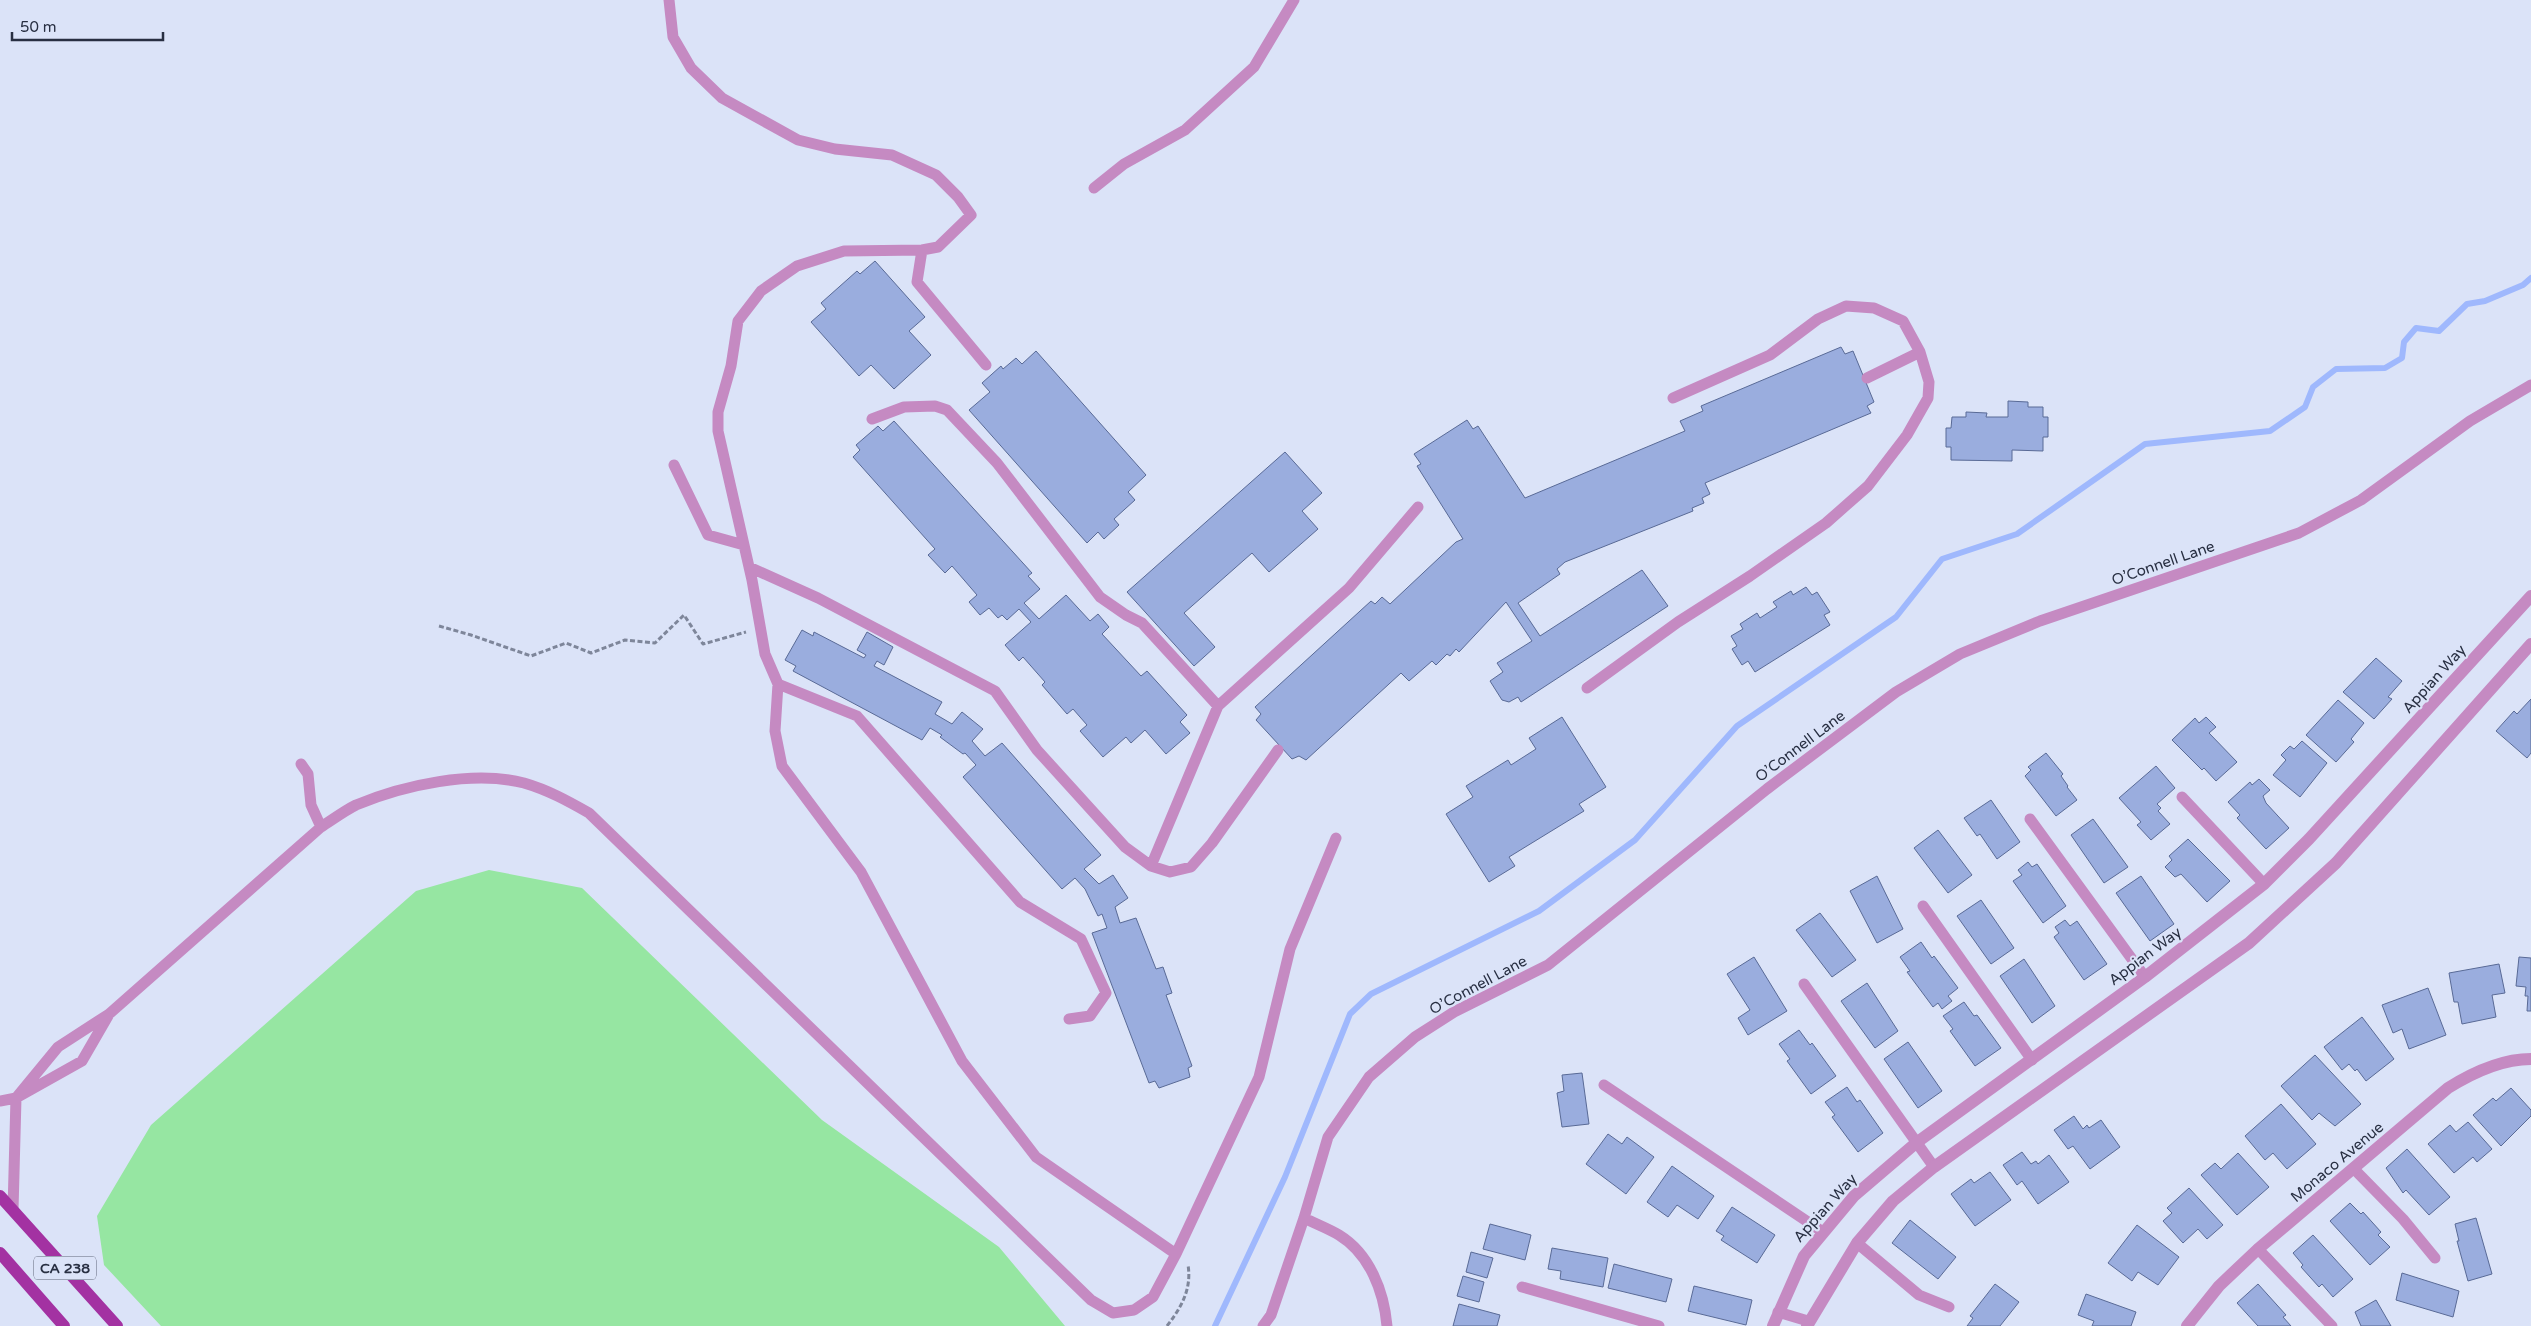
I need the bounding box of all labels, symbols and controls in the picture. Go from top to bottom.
scale bar [12,10,164,42]
text: 50 m [20,18,57,36]
street label: O’Connell Lane [2109,537,2217,589]
street label: Appian Way [2398,641,2470,717]
street label: O’Connell Lane [1752,706,1848,786]
street label: Appian Way [2105,923,2185,989]
street label: O’Connell Lane [1426,952,1530,1018]
street label: Monaco Avenue [2287,1118,2387,1206]
street label: Appian Way [1789,1170,1861,1246]
road number: CA 238 [34,1256,96,1280]

